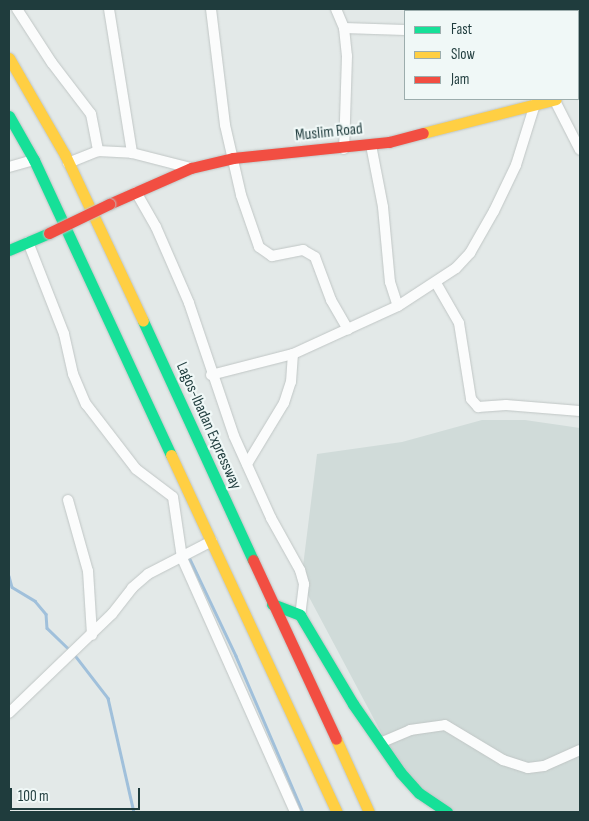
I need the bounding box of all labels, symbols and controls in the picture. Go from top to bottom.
legend [404,10,579,100]
text: Fast [451,20,472,39]
text: Slow [451,45,475,64]
text: Jam [451,70,469,89]
street label: Muslim Road [294,120,364,146]
street label: Lagos-Ibadan Expressway [171,359,245,493]
scale bar [12,778,142,810]
text: 100 m [18,787,49,806]

